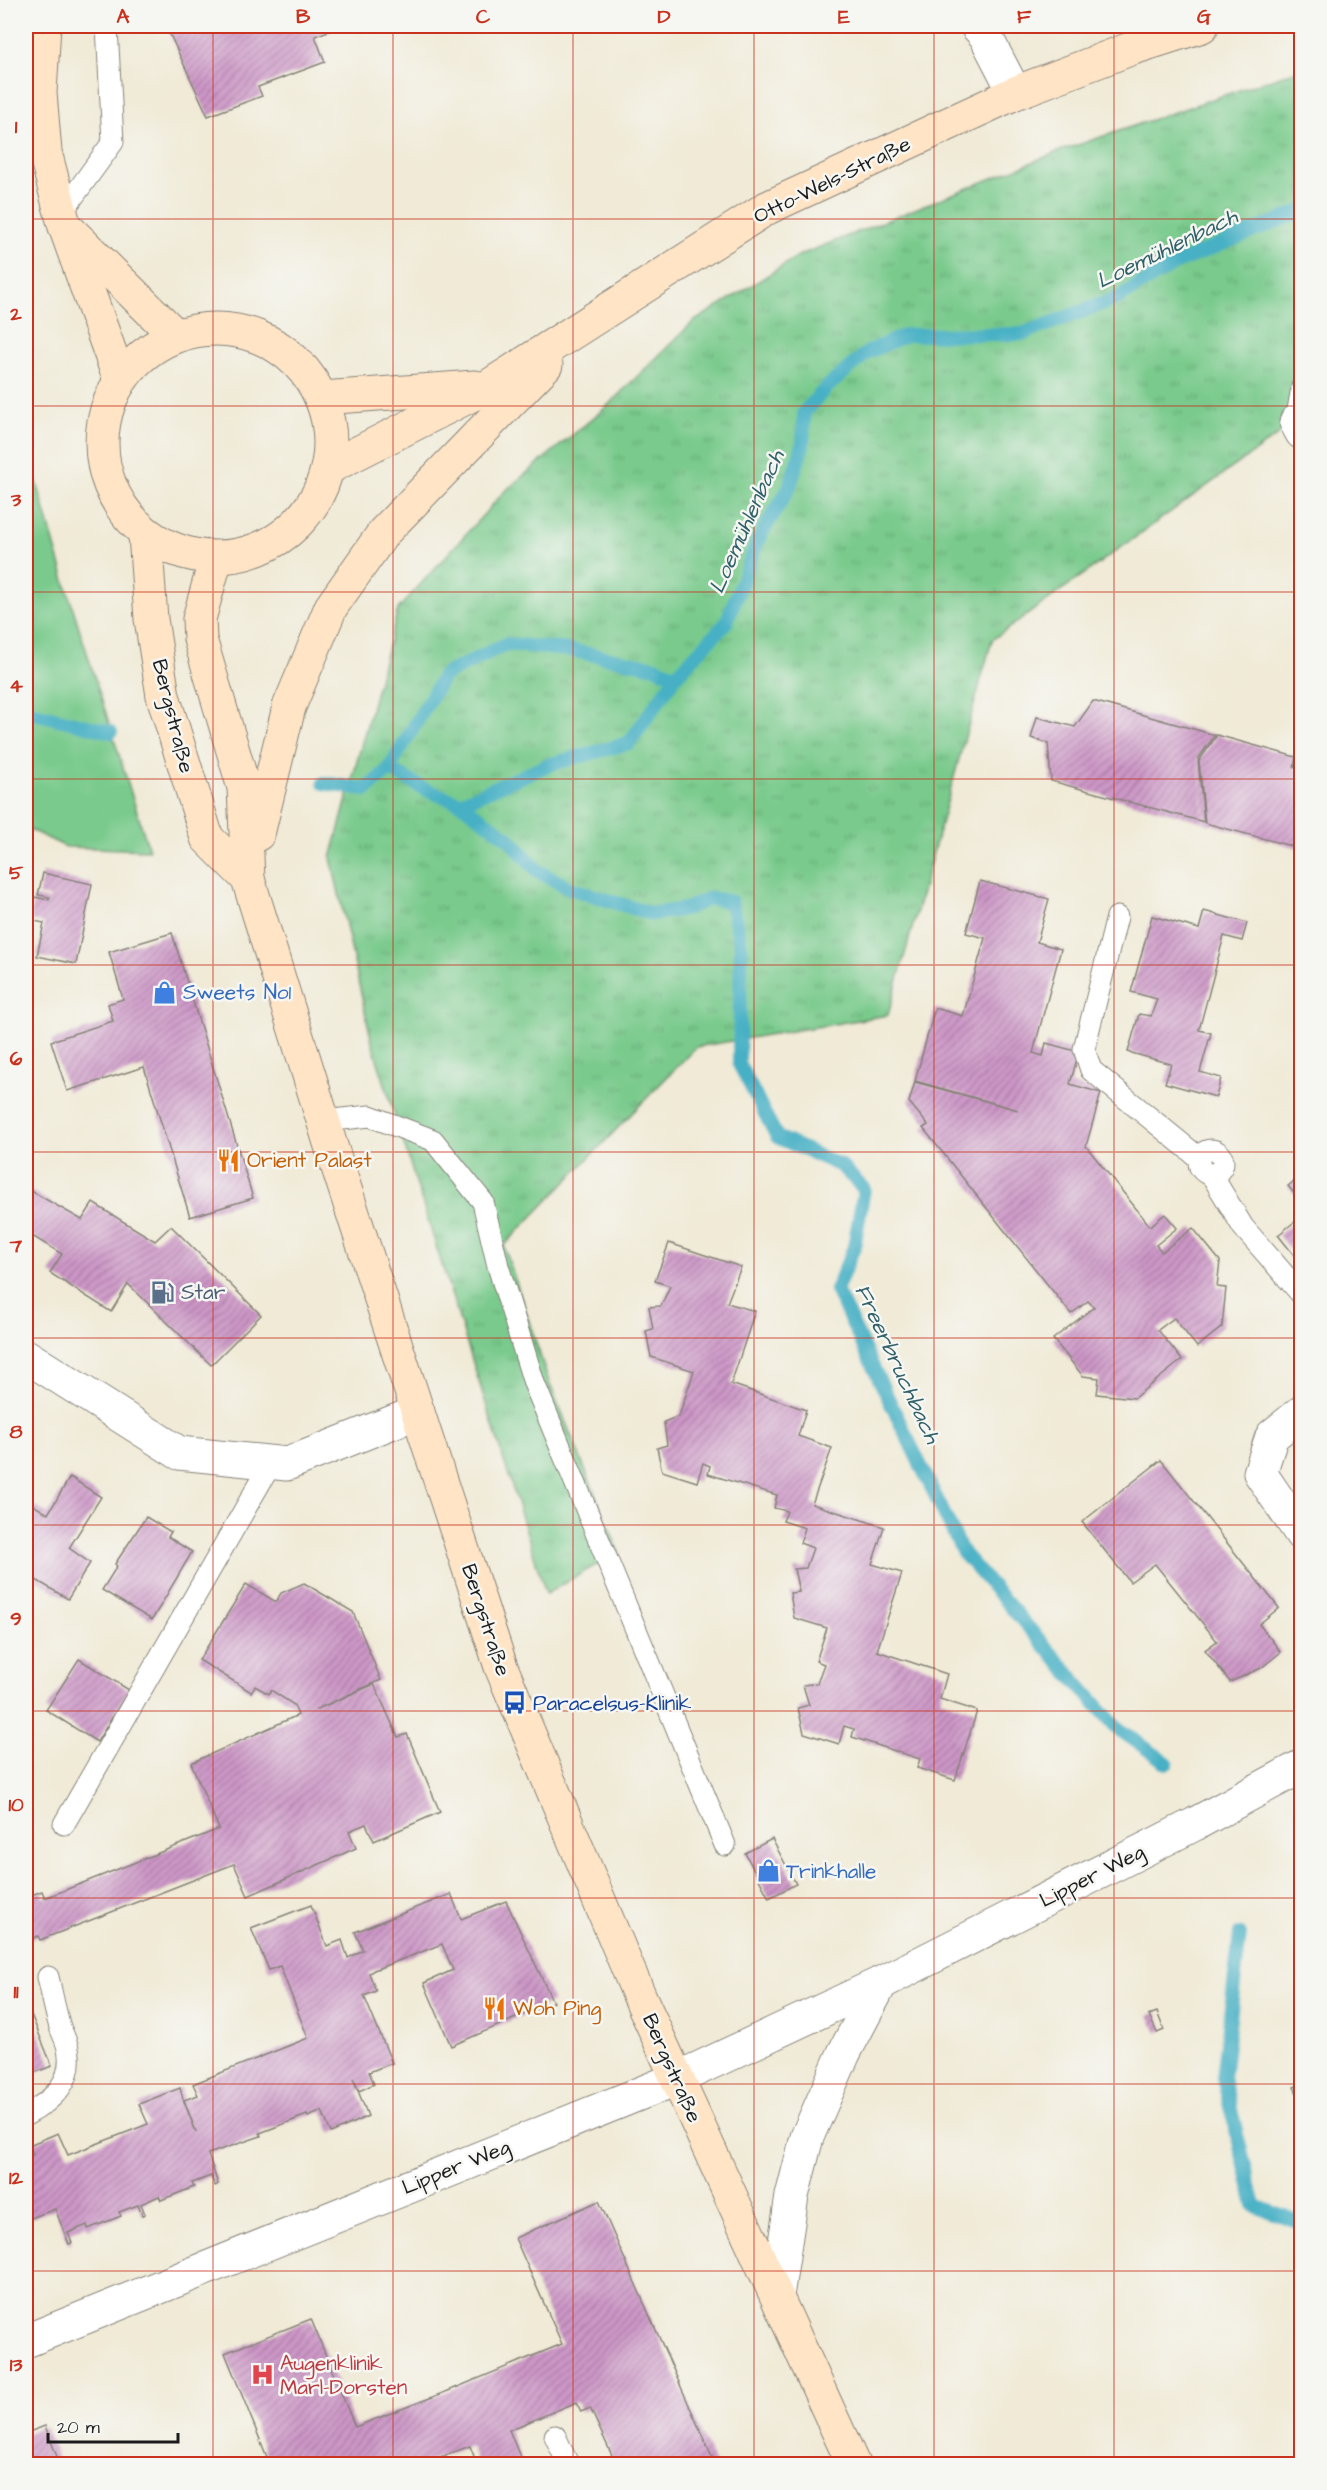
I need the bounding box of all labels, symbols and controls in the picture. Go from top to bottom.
text: A [117,3,130,31]
text: B [296,3,311,31]
text: C [476,3,491,31]
text: D [658,3,671,31]
text: E [838,3,850,31]
text: F [1017,3,1032,31]
text: G [1197,3,1211,31]
text: 1 [15,113,18,141]
street label: Otto-Wels-Straße [749,129,915,231]
water label: Loemühlenbach [1091,201,1244,297]
text: 2 [9,300,22,328]
water label: Loemühlenbach [702,445,793,598]
text: 3 [10,486,22,514]
street label: Bergstraße [143,656,201,776]
text: 4 [9,672,23,700]
text: 5 [9,859,24,887]
place label: Sweets No1 [183,978,292,1007]
shop icon: Sweets No1 [152,979,178,1005]
text: 6 [10,1045,23,1073]
place label: Orient Palast [247,1146,372,1175]
restaurant icon: Orient Palast [216,1147,242,1173]
text: 7 [9,1232,23,1260]
place label: Star [181,1278,226,1307]
fuel station icon: Star [150,1279,176,1305]
water label: Freerbruchbach [847,1279,948,1450]
text: 8 [10,1418,23,1446]
street label: Bergstraße [452,1560,518,1680]
text: 9 [10,1605,22,1633]
place label: Paracelsus-Klinik [533,1689,691,1718]
bus stop icon: Paracelsus-Klinik [502,1690,528,1716]
text: 10 [8,1791,24,1819]
street label: Lipper Weg [1034,1837,1151,1917]
place label: Trinkhalle [786,1857,876,1886]
shop icon: Trinkhalle [755,1858,781,1884]
text: 11 [13,1978,19,2006]
place label: Woh Ping [513,1994,601,2025]
restaurant icon: Woh Ping [482,1995,508,2021]
street label: Bergstraße [633,2009,709,2128]
street label: Lipper Weg [398,2132,515,2204]
text: 12 [9,2164,24,2192]
place label: Augenklinik Marl-Dorsten [280,2349,407,2402]
text: 13 [10,2351,23,2379]
hospital icon: Augenklinik Marl-Dorsten [249,2362,275,2388]
scale bar [48,2406,178,2444]
text: 20 m [57,2415,100,2440]

